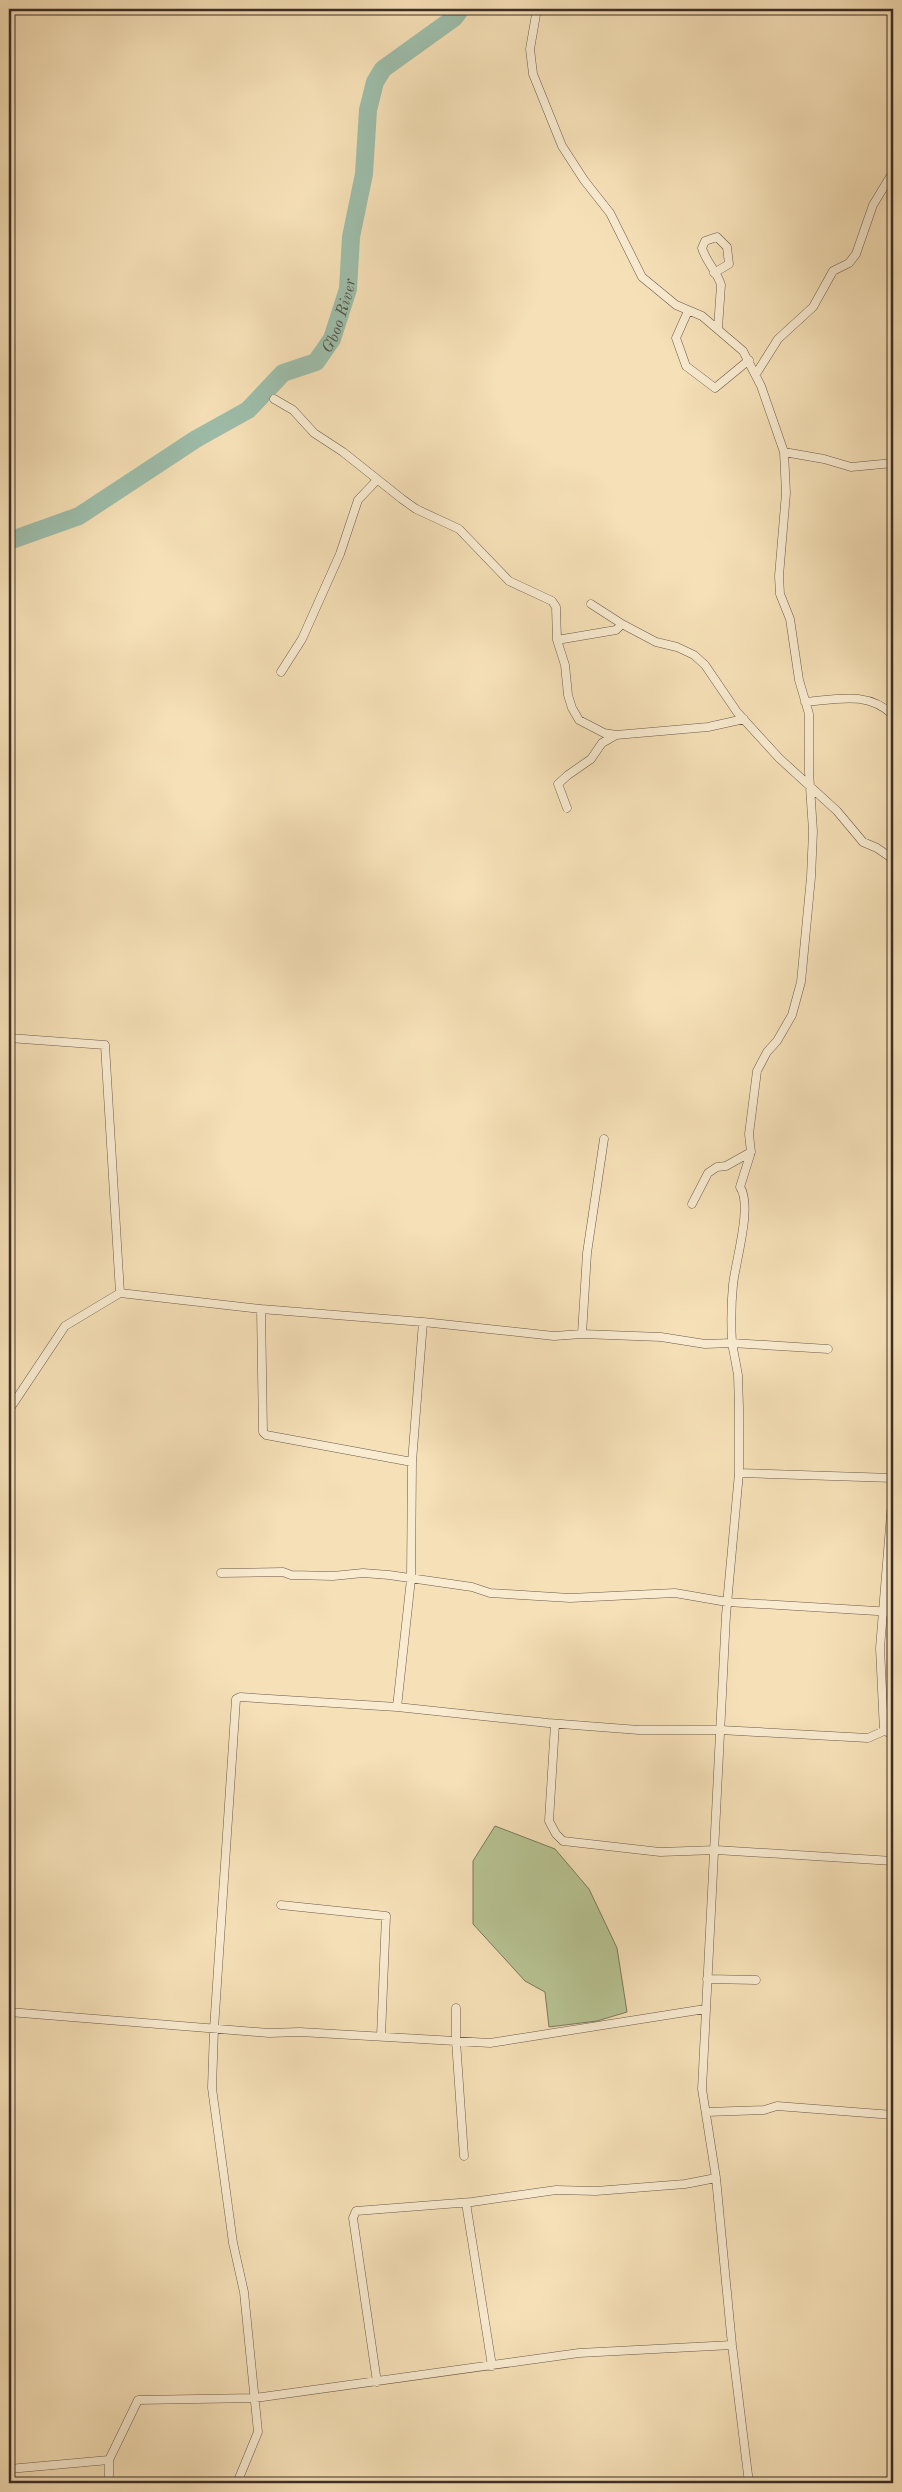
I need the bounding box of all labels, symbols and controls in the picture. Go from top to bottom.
water label: Gboo River [319,277,359,356]

